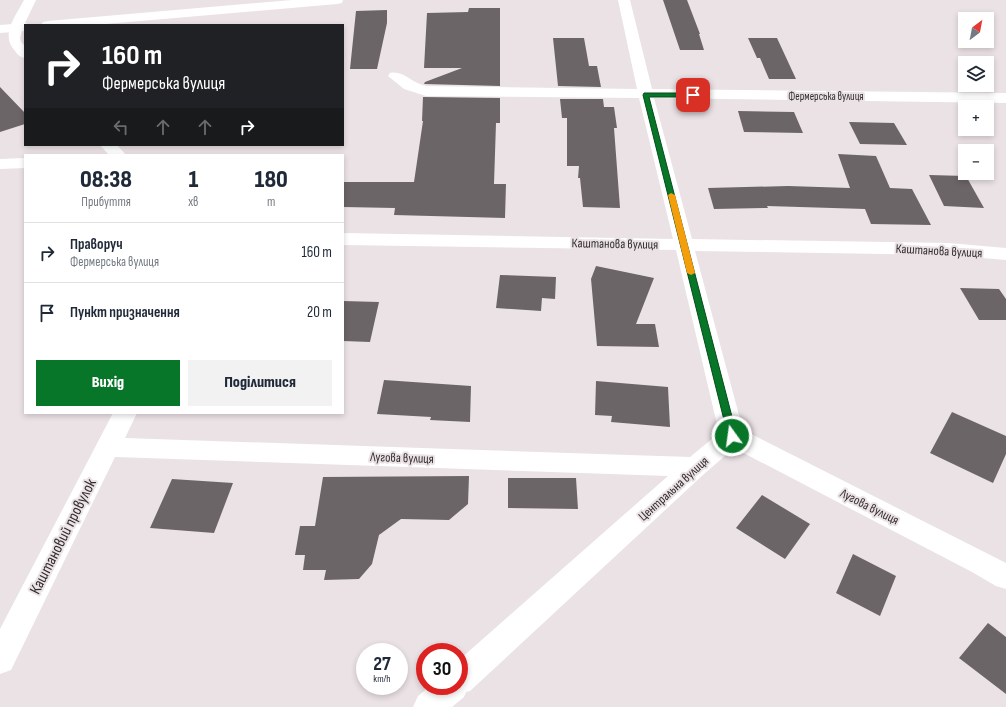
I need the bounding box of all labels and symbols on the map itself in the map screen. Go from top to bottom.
north arrow [958,12,994,48]
pin [676,78,710,112]
street label: Фермерська вулиця [788,90,864,103]
street label: Каштанова вулиця [572,235,658,253]
street label: Каштанова вулиця [895,241,983,261]
position arrow [711,415,753,457]
street label: Лугова вулиця [369,449,434,467]
street label: Центральна вулиця [635,453,712,524]
street label: Каштановий провулок [26,475,101,598]
street label: Лугова вулиця [837,485,902,528]
speed limit sign: 30 [416,643,468,695]

